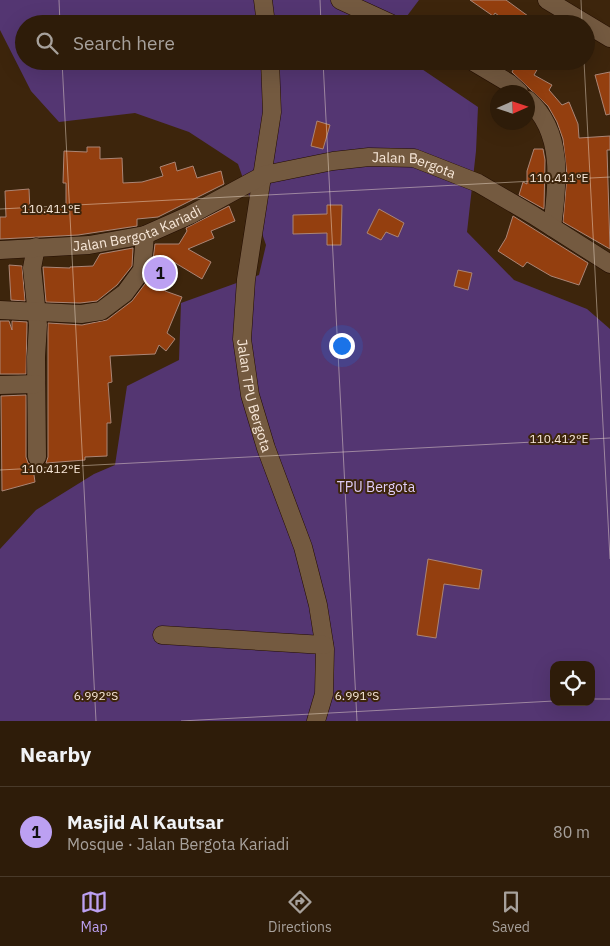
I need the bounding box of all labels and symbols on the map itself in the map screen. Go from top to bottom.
north arrow [490,85,535,130]
street label: Jalan Bergota [372,148,459,183]
text: 110.411°E [529,170,589,185]
text: 110.411°E [21,201,81,216]
street label: Jalan Bergota Kariadi [73,202,204,255]
pin: 1 [144,254,176,292]
your location [329,333,355,359]
street label: Jalan TPU Bergota [233,338,276,455]
text: 110.412°E [529,431,589,446]
text: 110.412°E [21,461,81,476]
park label: TPU Bergota [337,478,416,496]
text: 6.992°S [74,688,118,703]
text: 6.991°S [335,688,379,703]

